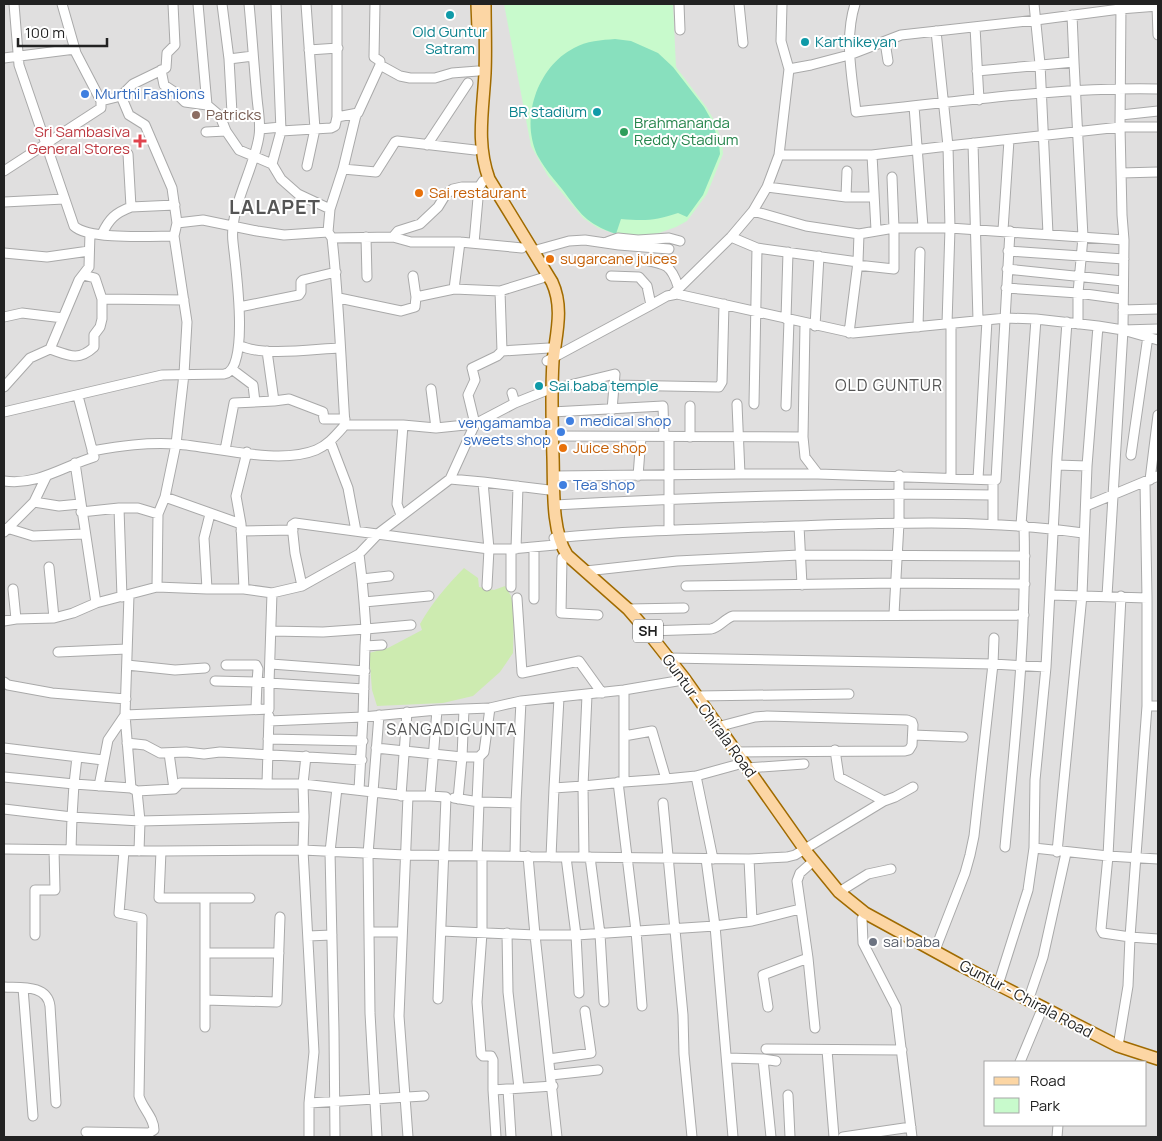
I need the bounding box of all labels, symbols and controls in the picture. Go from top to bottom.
marker: Old Guntur Satram [444,9,456,21]
scale bar [18,15,106,47]
place label: Old Guntur Satram [413,21,488,59]
text: 100 m [25,22,65,43]
place label: Karthikeyan [815,31,897,52]
marker: Karthikeyan [799,36,811,48]
place label: Murthi Fashions [95,83,205,104]
marker: Murthi Fashions [79,88,91,100]
place label: BR stadium [509,101,587,122]
place label: Patricks [206,104,262,125]
marker: BR stadium [591,106,603,118]
marker: Patricks [190,109,202,121]
place label: Brahmananda Reddy Stadium [634,112,739,150]
place label: Sri Sambasiva General Stores [28,121,130,159]
marker: Brahmananda Reddy Stadium [618,126,630,138]
marker: Sri Sambasiva General Stores [134,135,146,147]
place label: Sai restaurant [429,182,527,203]
marker: Sai restaurant [413,187,425,199]
district label: LALAPET [229,193,321,220]
place label: sugarcane juices [560,248,677,269]
marker: sugarcane juices [544,253,556,265]
district label: OLD GUNTUR [835,374,943,396]
place label: Sai baba temple [549,375,659,396]
marker: Sai baba temple [533,380,545,392]
place label: medical shop [580,410,672,431]
place label: vengamamba sweets shop [458,412,551,450]
marker: medical shop [564,415,576,427]
marker: vengamamba sweets shop [555,426,567,438]
place label: Juice shop [573,437,647,458]
marker: Juice shop [557,442,569,454]
place label: Tea shop [573,474,635,495]
marker: Tea shop [557,479,569,491]
road number: SH [633,620,663,642]
street label: Guntur - Chirala Road [657,650,761,782]
district label: SANGADIGUNTA [386,718,518,740]
place label: sai baba [883,931,940,952]
marker: sai baba [867,936,879,948]
street label: Guntur - Chirala Road [956,955,1097,1043]
legend [984,1061,1147,1126]
text: Road [1030,1070,1066,1091]
text: Park [1030,1095,1060,1116]

